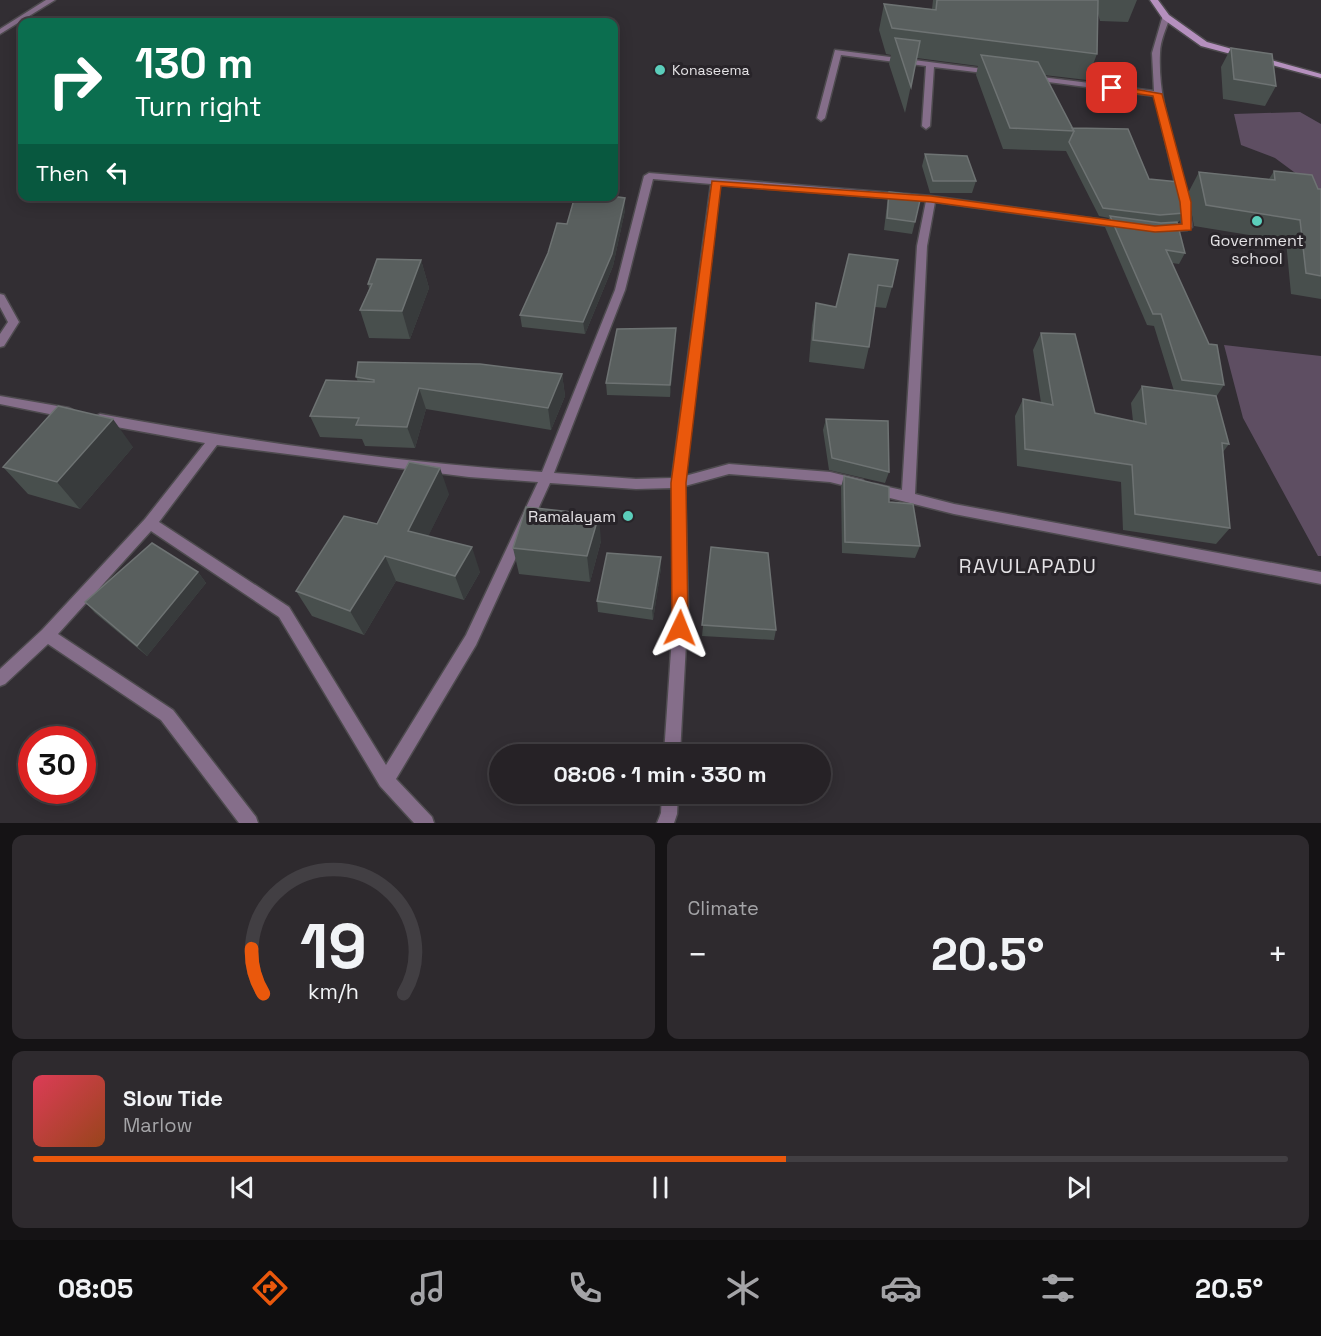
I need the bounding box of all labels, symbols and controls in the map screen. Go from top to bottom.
text: 130 m [135,37,253,90]
icon: right [36,42,114,120]
place label: Konaseema [672,61,750,79]
pin [1086,62,1137,113]
marker: Konaseema [653,63,667,77]
icon: arrive [1095,71,1128,104]
text: Turn right [135,89,262,124]
icon: left [101,156,134,189]
text: Then [36,159,89,187]
marker: Government school [1250,214,1264,228]
place label: Government school [1210,230,1304,269]
place label: Ramalayam [528,506,616,527]
marker: Ramalayam [621,509,635,523]
district label: RAVULAPADU [959,553,1097,579]
position arrow [648,596,712,660]
speed limit sign: 30 [18,726,96,804]
text: 08:06 · 1 min · 330 m [554,760,766,788]
text: Climate [688,895,759,921]
text: 19 [300,907,367,986]
text: 20.5° [931,926,1045,983]
text: − [688,934,708,976]
text: + [1268,934,1288,976]
text: km/h [308,978,359,1005]
text: Slow Tide [123,1084,223,1112]
text: Marlow [123,1112,192,1138]
icon: previous [226,1171,259,1204]
icon: pause [644,1171,677,1204]
icon: next [1062,1171,1095,1204]
icon: directions [249,1267,291,1309]
icon: music [407,1267,449,1309]
icon: phone [564,1267,606,1309]
icon: climate [722,1267,764,1309]
icon: car [880,1267,922,1309]
icon: filters [1037,1267,1079,1309]
text: 08:05 [58,1271,133,1306]
text: 20.5° [1195,1271,1263,1306]

